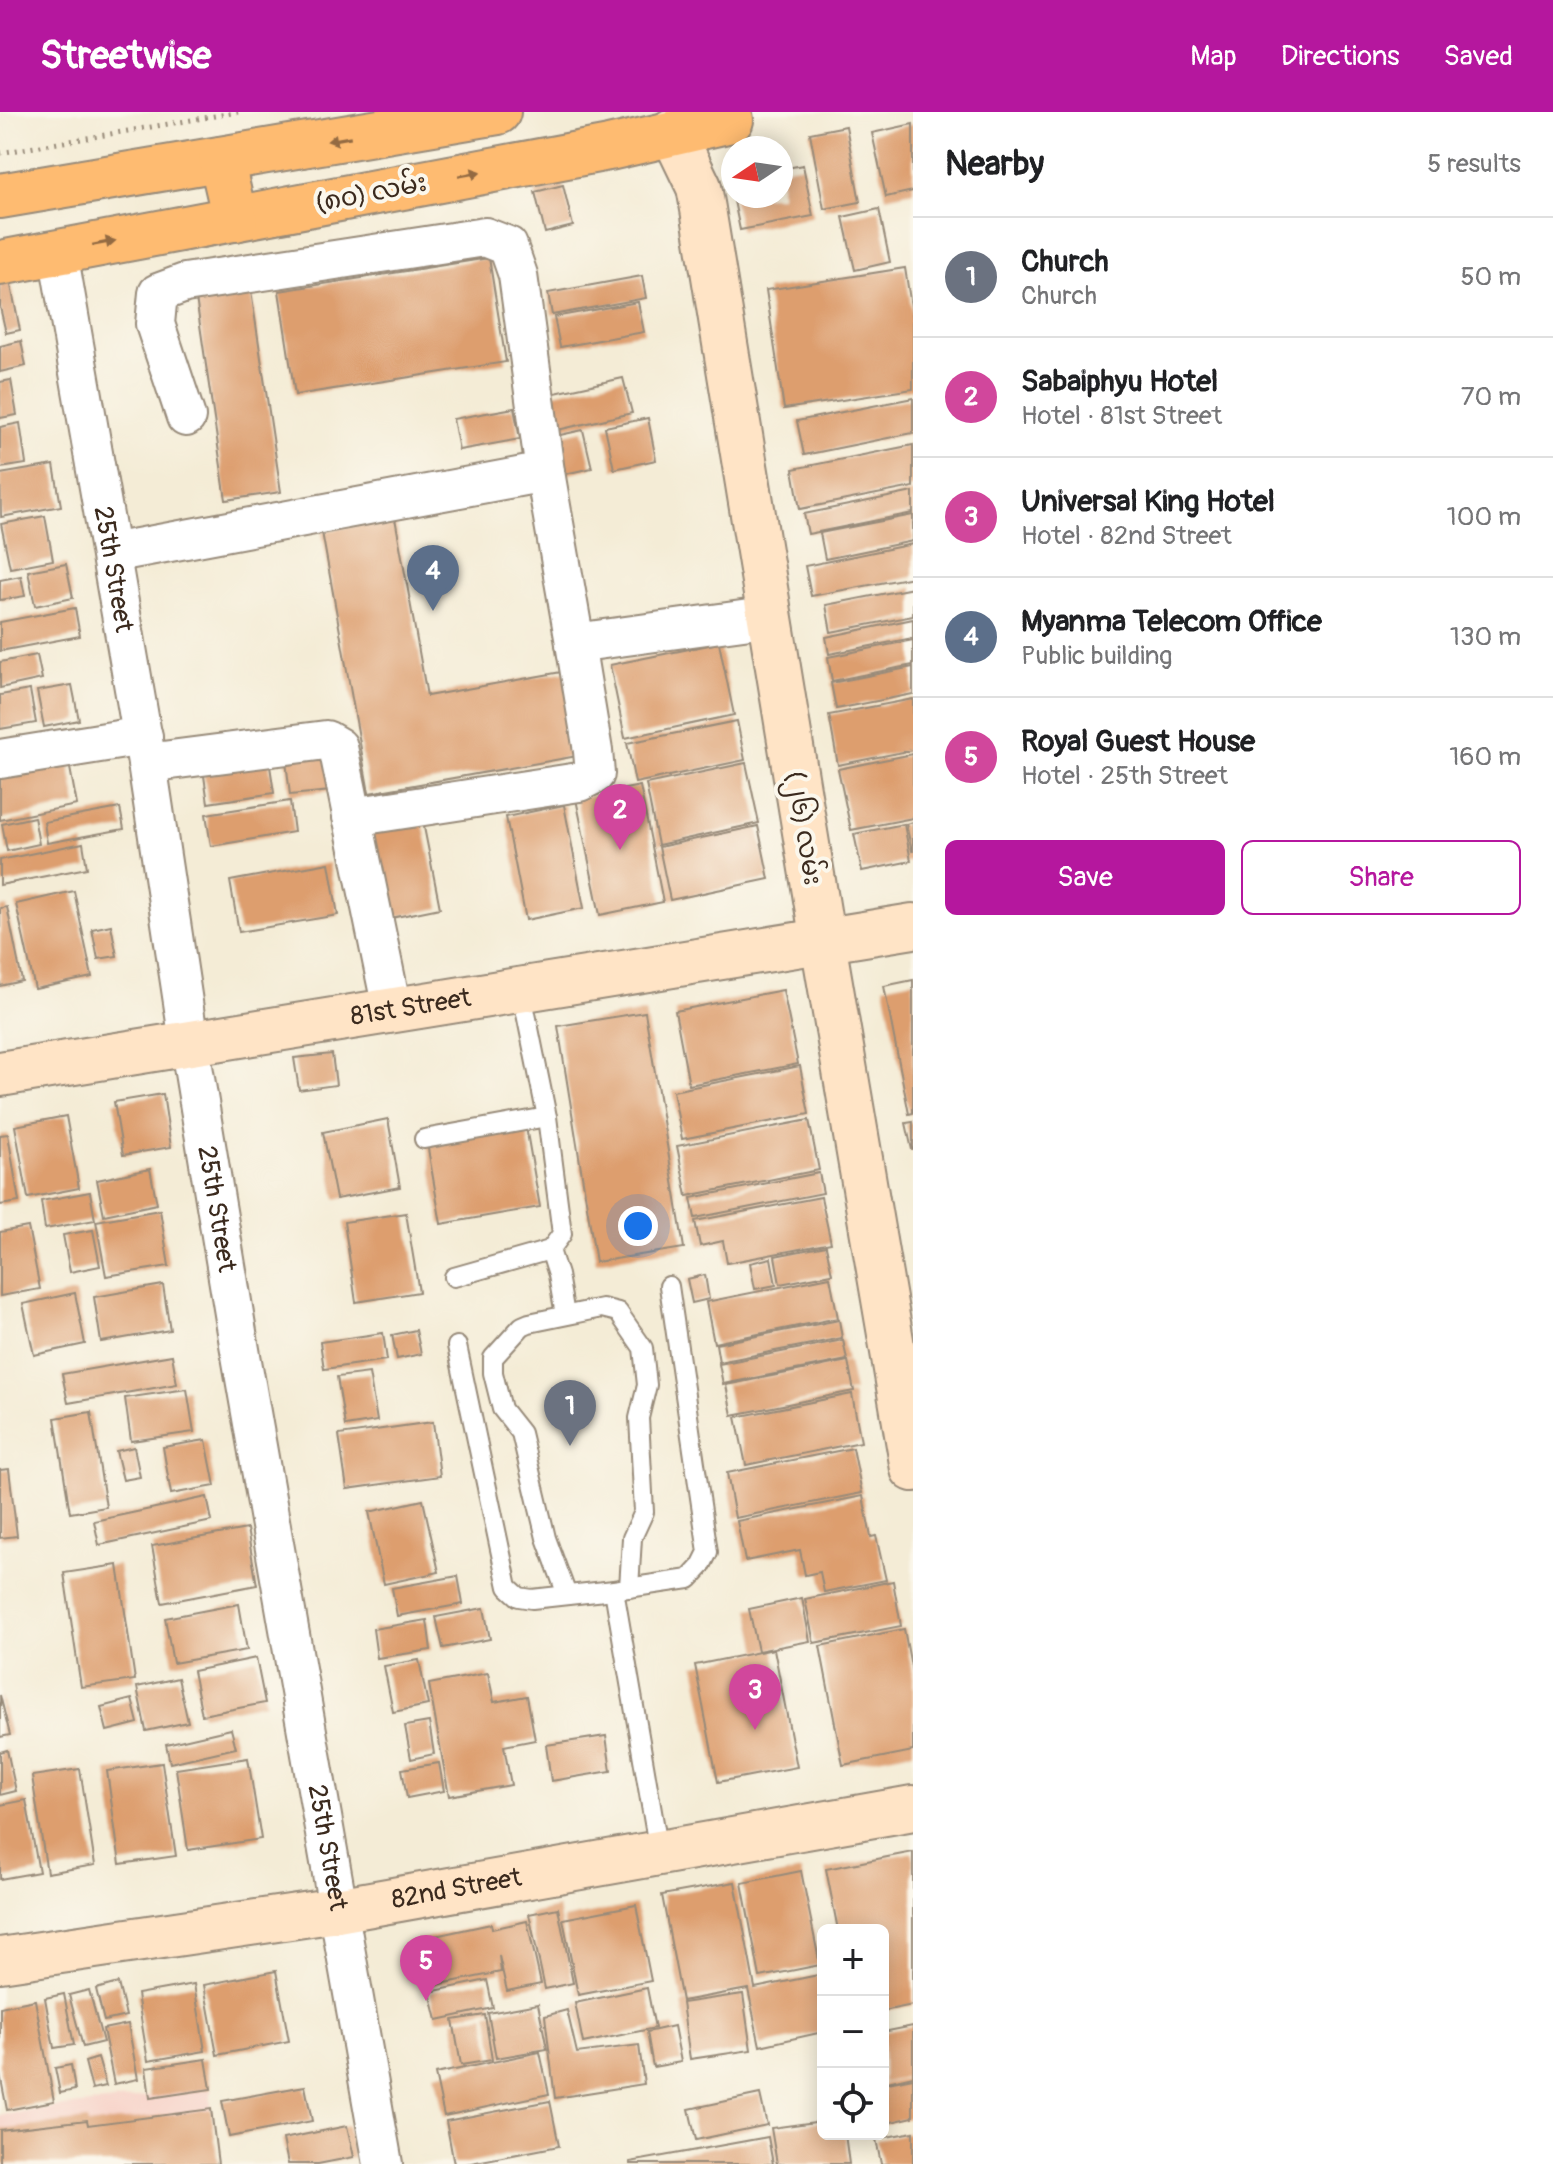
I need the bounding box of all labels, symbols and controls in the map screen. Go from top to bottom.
text: Streetwise [40,32,211,80]
text: Map [1190,39,1237,74]
text: Directions [1281,39,1400,74]
text: Saved [1444,39,1513,74]
one-way arrow [326,133,351,146]
north arrow [721,136,793,208]
text: Nearby [945,143,1044,186]
text: 5 results [1427,148,1521,180]
street label: (၈၀) လမ်း [312,165,429,219]
one-way arrow [457,167,482,180]
one-way arrow [92,237,117,249]
text: Church [1021,243,1109,280]
text: 1 [966,261,976,293]
text: 50 m [1460,261,1521,293]
text: Church [1021,280,1097,312]
text: Sabaiphyu Hotel [1021,363,1218,400]
text: 2 [964,381,978,413]
text: 70 m [1461,381,1521,413]
text: Hotel · 81st Street [1021,400,1222,432]
text: Universal King Hotel [1021,483,1275,520]
text: 3 [964,501,978,533]
text: 100 m [1447,501,1521,533]
street label: 25th Street [87,504,140,635]
text: Hotel · 82nd Street [1021,520,1232,552]
pin: 4 [407,545,459,611]
text: Myanma Telecom Office [1021,603,1322,640]
text: 4 [963,621,979,653]
text: 130 m [1450,621,1521,653]
text: Public building [1021,640,1172,672]
text: Royal Guest House [1021,723,1255,760]
text: 5 [964,741,978,773]
text: 160 m [1449,741,1521,773]
text: Hotel · 25th Street [1021,760,1228,792]
street label: (၂၆) လမ်း [775,768,831,888]
pin: 2 [594,784,646,850]
button: Save [945,840,1225,915]
button: Share [1241,840,1521,915]
street label: 81st Street [348,982,474,1033]
street label: 25th Street [190,1143,243,1275]
your location [618,1206,658,1246]
pin: 1 [544,1380,596,1446]
pin: 3 [729,1664,781,1730]
street label: 25th Street [301,1782,354,1913]
street label: 82nd Street [389,1862,524,1916]
map controls [817,1924,889,2140]
button: + [817,1924,889,1996]
pin: 5 [400,1935,452,2001]
button: − [817,1996,889,2068]
button: locate [817,2068,889,2140]

